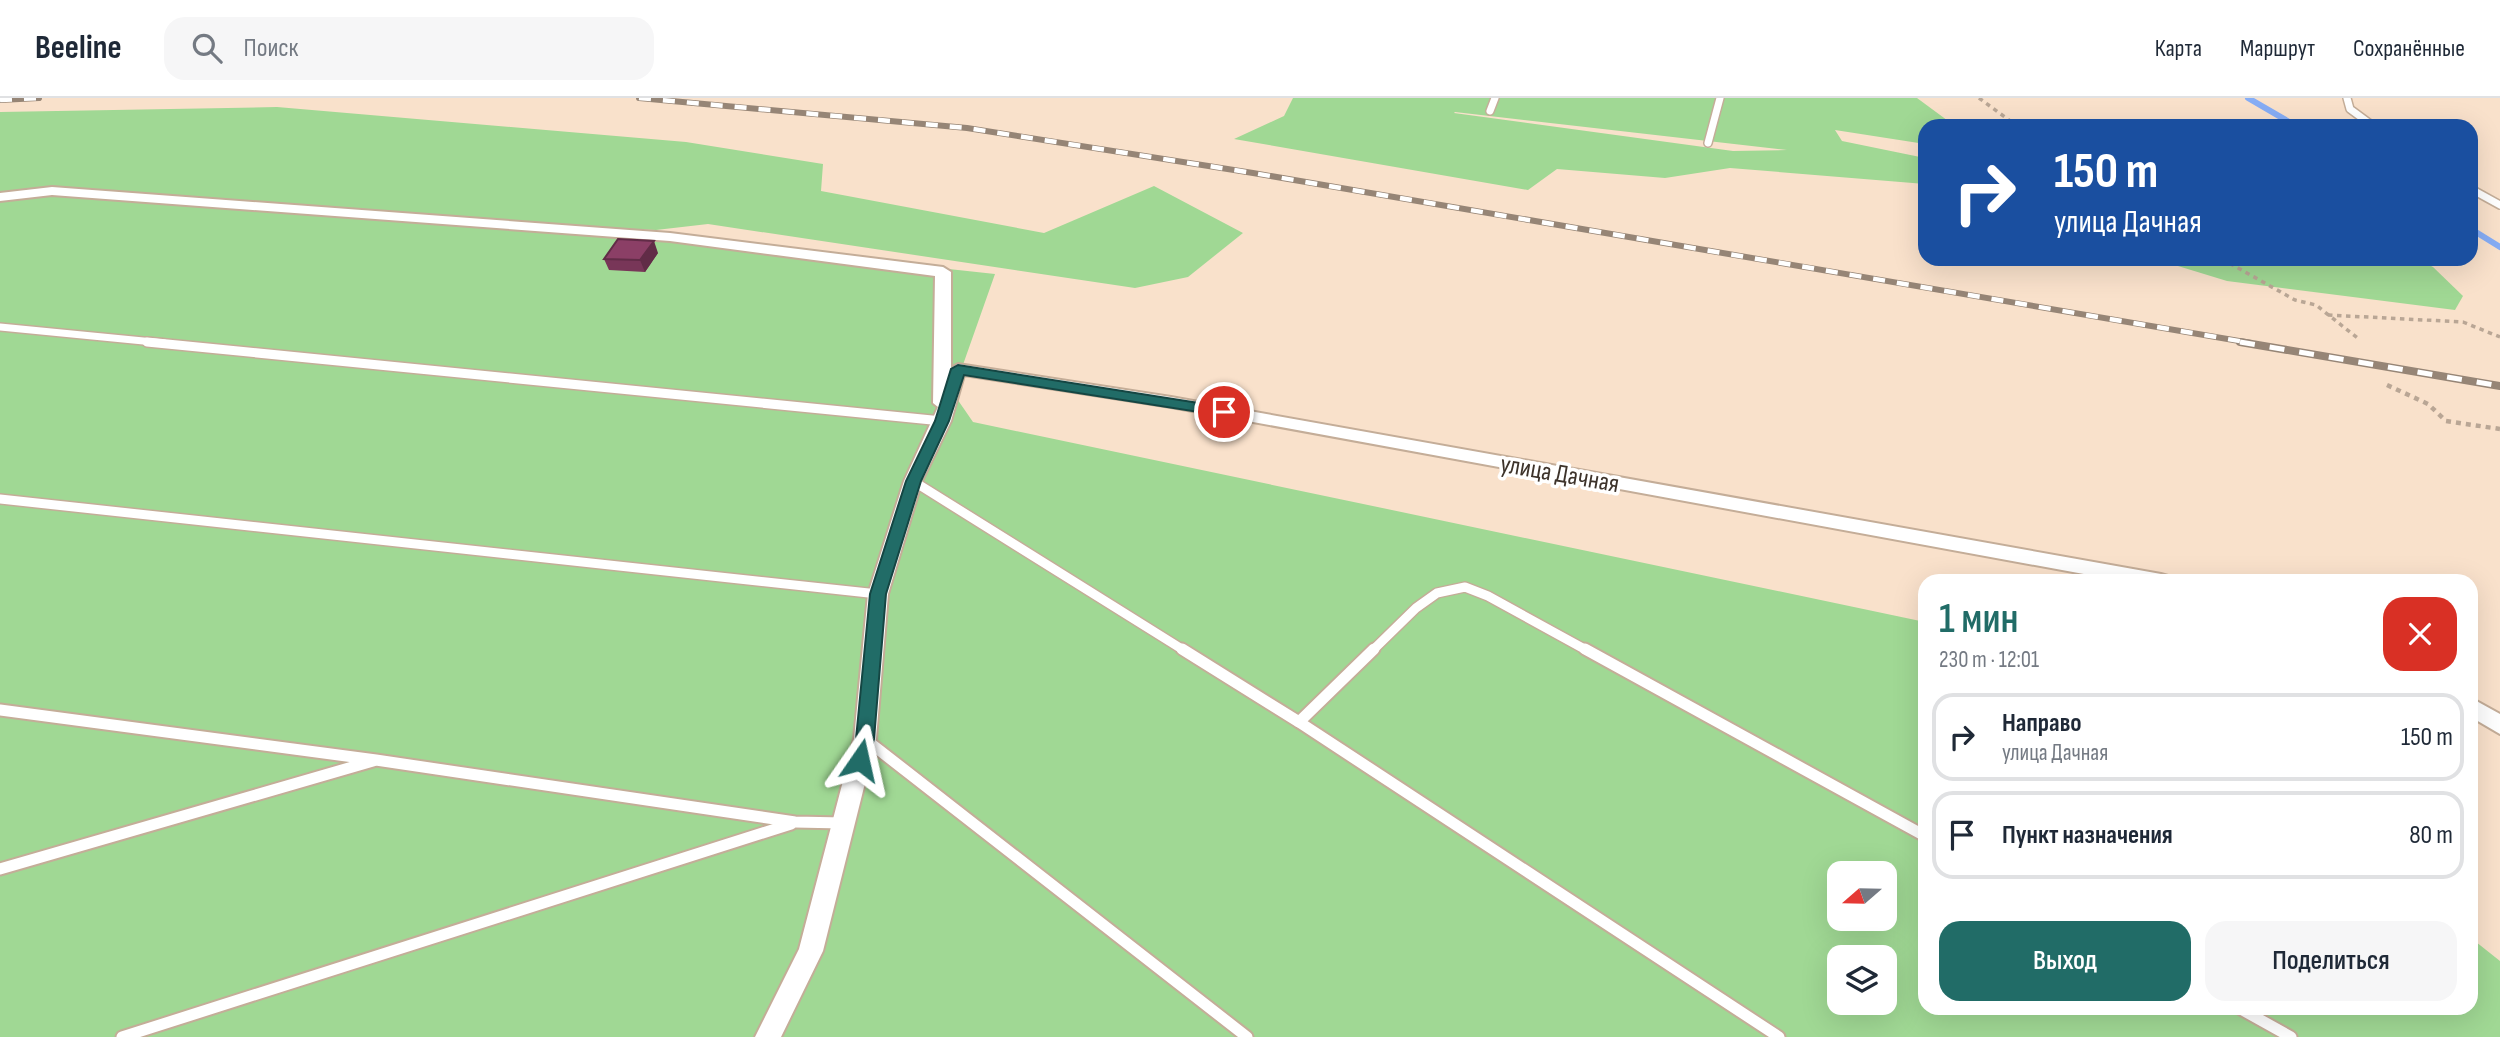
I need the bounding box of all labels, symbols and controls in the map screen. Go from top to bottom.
search box [164,17,654,80]
text: Beeline [35,28,122,68]
icon: search [188,29,226,67]
text: Поиск [244,33,298,64]
text: Карта [2155,34,2202,63]
text: Маршрут [2240,34,2315,63]
text: Сохранённые [2353,34,2465,63]
text: 150 m [2054,143,2158,202]
icon: right [1939,147,2030,238]
text: улица Дачная [2054,203,2202,242]
pin [1194,382,1254,442]
icon: arrive [1205,393,1243,431]
street label: улица Дачная [1498,449,1622,500]
text: 1 мин [1939,594,2019,645]
button: close [2383,597,2457,671]
text: 230 m · 12:01 [1939,646,2039,674]
text: Направо [2002,708,2081,739]
icon: right [1943,718,1981,756]
text: 150 m [2401,722,2453,753]
position arrow [823,723,897,797]
text: улица Дачная [2002,739,2108,767]
icon: arrive [1943,816,1981,854]
text: Пункт назначения [2002,820,2173,851]
text: 80 m [2409,820,2453,851]
north arrow [1827,861,1897,931]
map controls [1827,861,1897,1015]
button: Выход [1939,921,2191,1001]
button: Поделиться [2205,921,2457,1001]
button: layers [1827,945,1897,1015]

